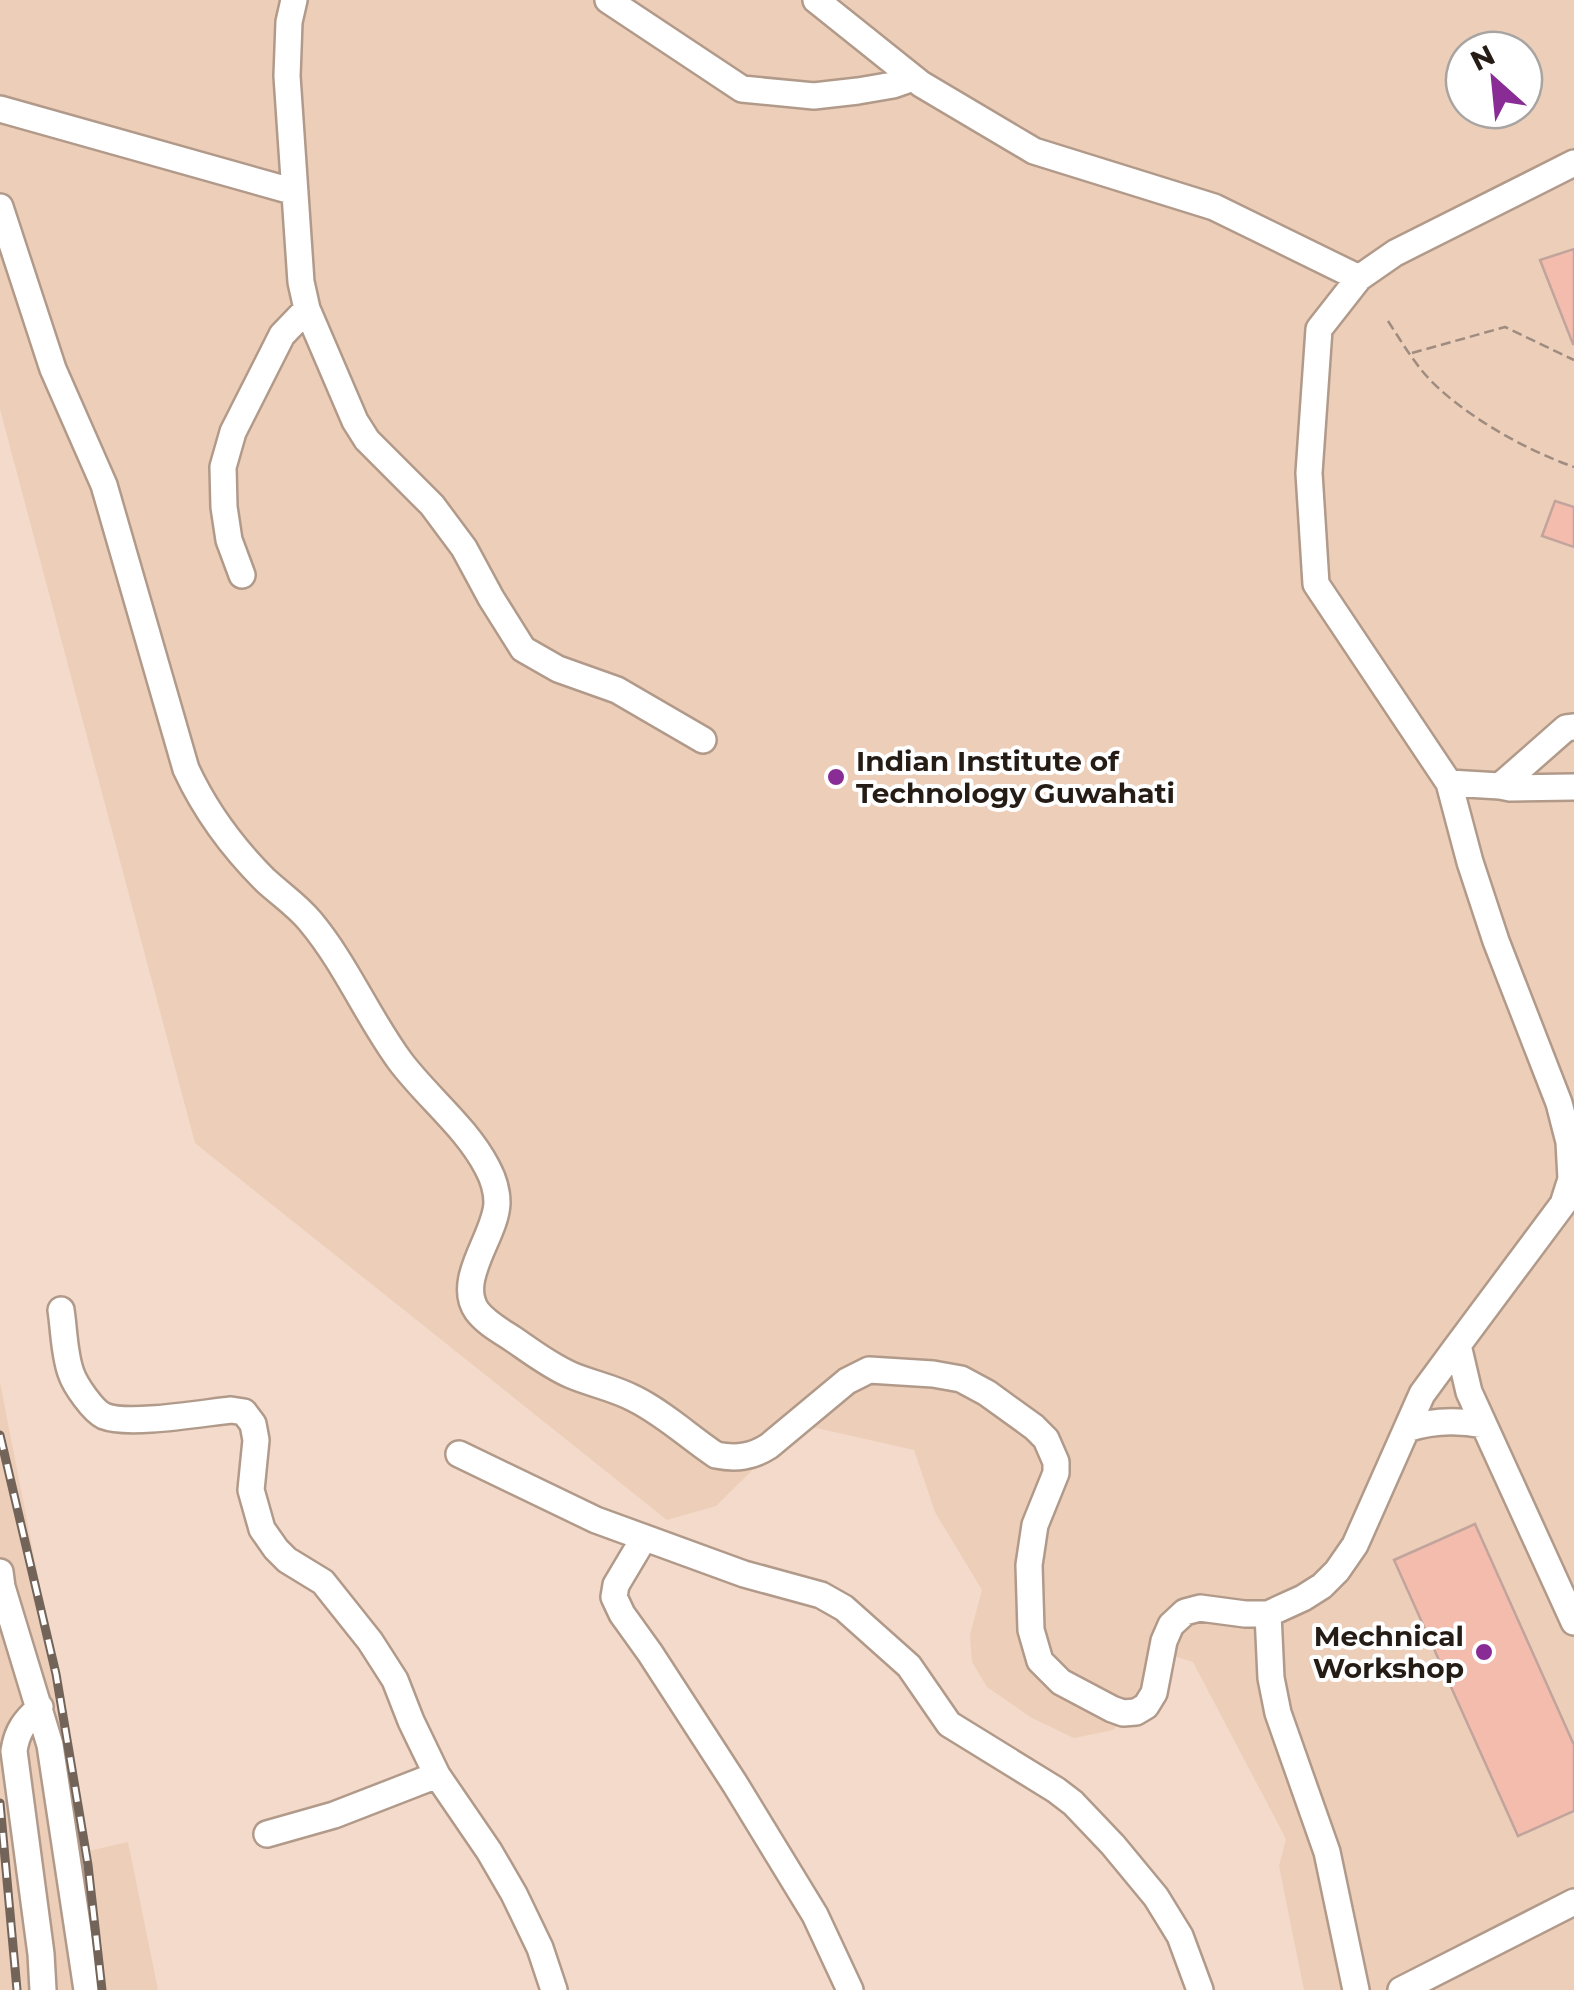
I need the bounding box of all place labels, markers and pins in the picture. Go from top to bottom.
place label: Indian Institute of Technology Guwahati [856,744,1175,810]
marker: Indian Institute of Technology Guwahati [825,766,847,788]
place label: Mechnical Workshop [1313,1619,1464,1685]
marker: Mechnical Workshop [1473,1641,1495,1663]

